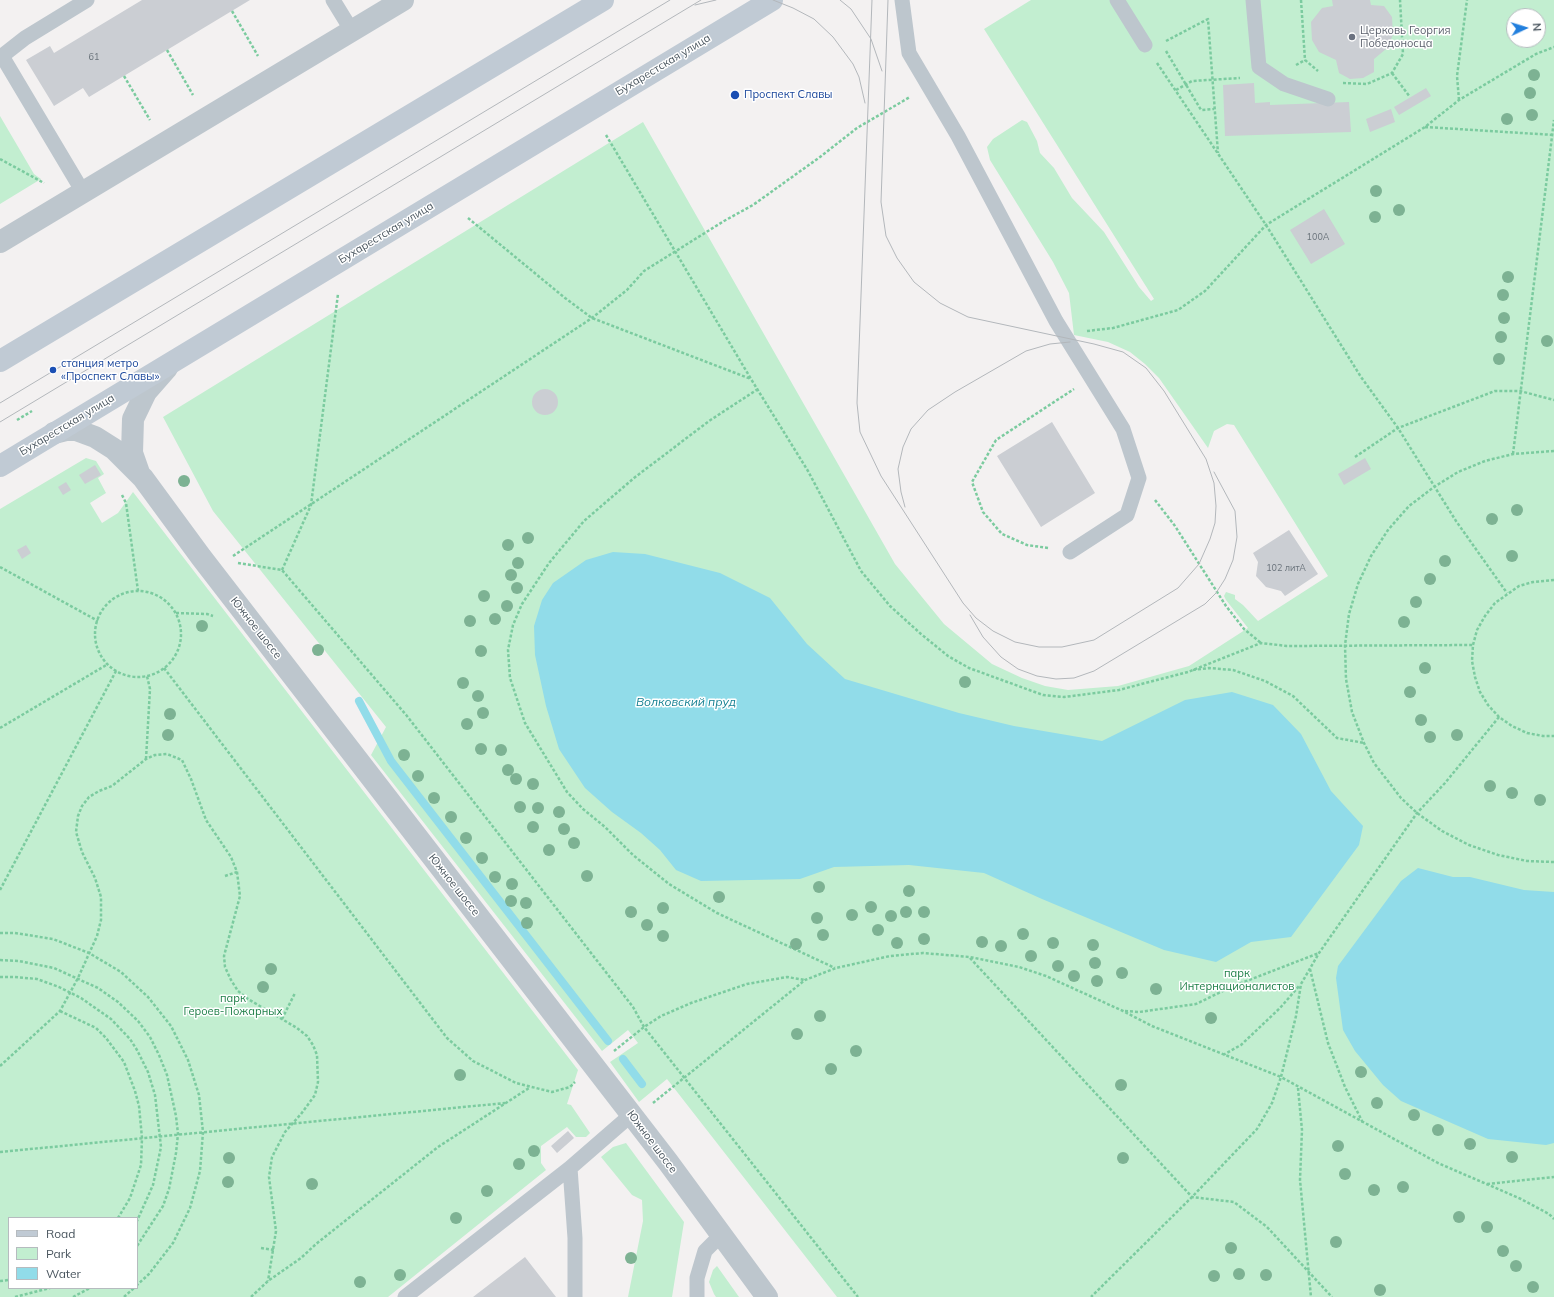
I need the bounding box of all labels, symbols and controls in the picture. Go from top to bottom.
north arrow [1506,8,1546,48]
text: N [1530,23,1544,32]
place label: Церковь Георгия Победоносца [1360,24,1450,50]
street label: Бухарестская улица [613,31,713,99]
marker: Церковь Георгия Победоносца [1347,32,1357,42]
house number: 61 [89,52,99,62]
place label: Проспект Славы [744,88,833,102]
marker: Проспект Славы [729,89,741,101]
street label: Бухарестская улица [336,199,436,267]
house number: 100А [1307,232,1329,242]
place label: станция метро «Проспект Славы» [61,357,159,383]
marker: станция метро «Проспект Славы» [48,365,58,375]
street label: Бухарестская улица [17,391,117,459]
house number: 102 литА [1266,563,1306,573]
street label: Южное шоссе [228,594,284,662]
water label: Волковский пруд [636,695,736,709]
street label: Южное шоссе [426,851,482,919]
park label: парк Интернационалистов [1180,967,1294,993]
park label: парк Героев-Пожарных [184,992,282,1018]
street label: Южное шоссе [624,1108,680,1176]
legend [8,1217,138,1289]
text: Road [46,1226,75,1241]
text: Park [46,1246,71,1261]
text: Water [46,1266,81,1281]

